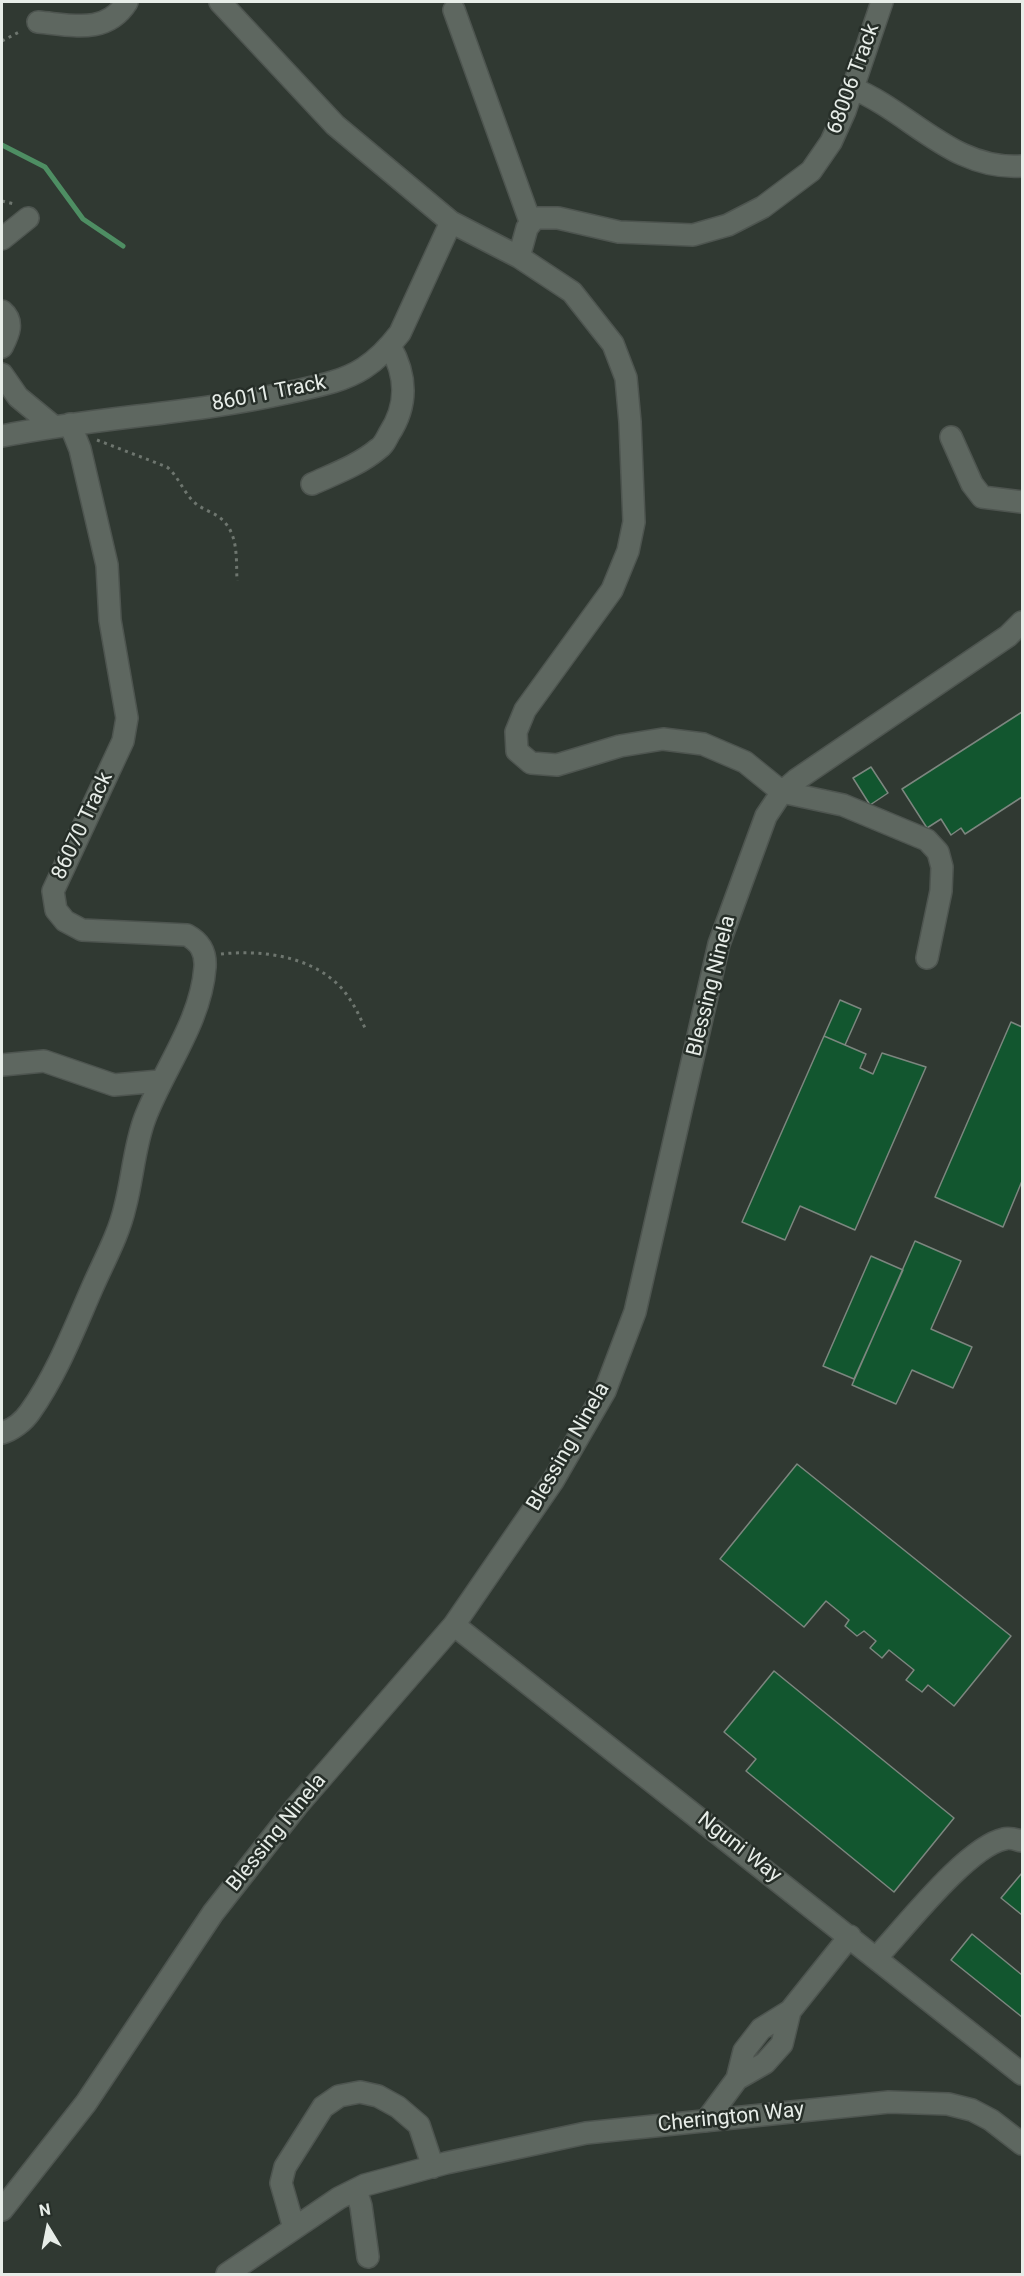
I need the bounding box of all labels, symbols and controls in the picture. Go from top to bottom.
street label: 68006 Track [822,20,886,138]
street label: 86011 Track [210,371,328,417]
street label: 86070 Track [47,768,119,884]
street label: Blessing Ninela [682,913,742,1059]
street label: Blessing Ninela [522,1378,616,1516]
street label: Blessing Ninela [222,1769,332,1897]
street label: Nguni Way [692,1807,786,1889]
street label: Cherington Way [657,2098,805,2138]
north arrow [18,2198,78,2258]
text: N [38,2199,52,2220]

